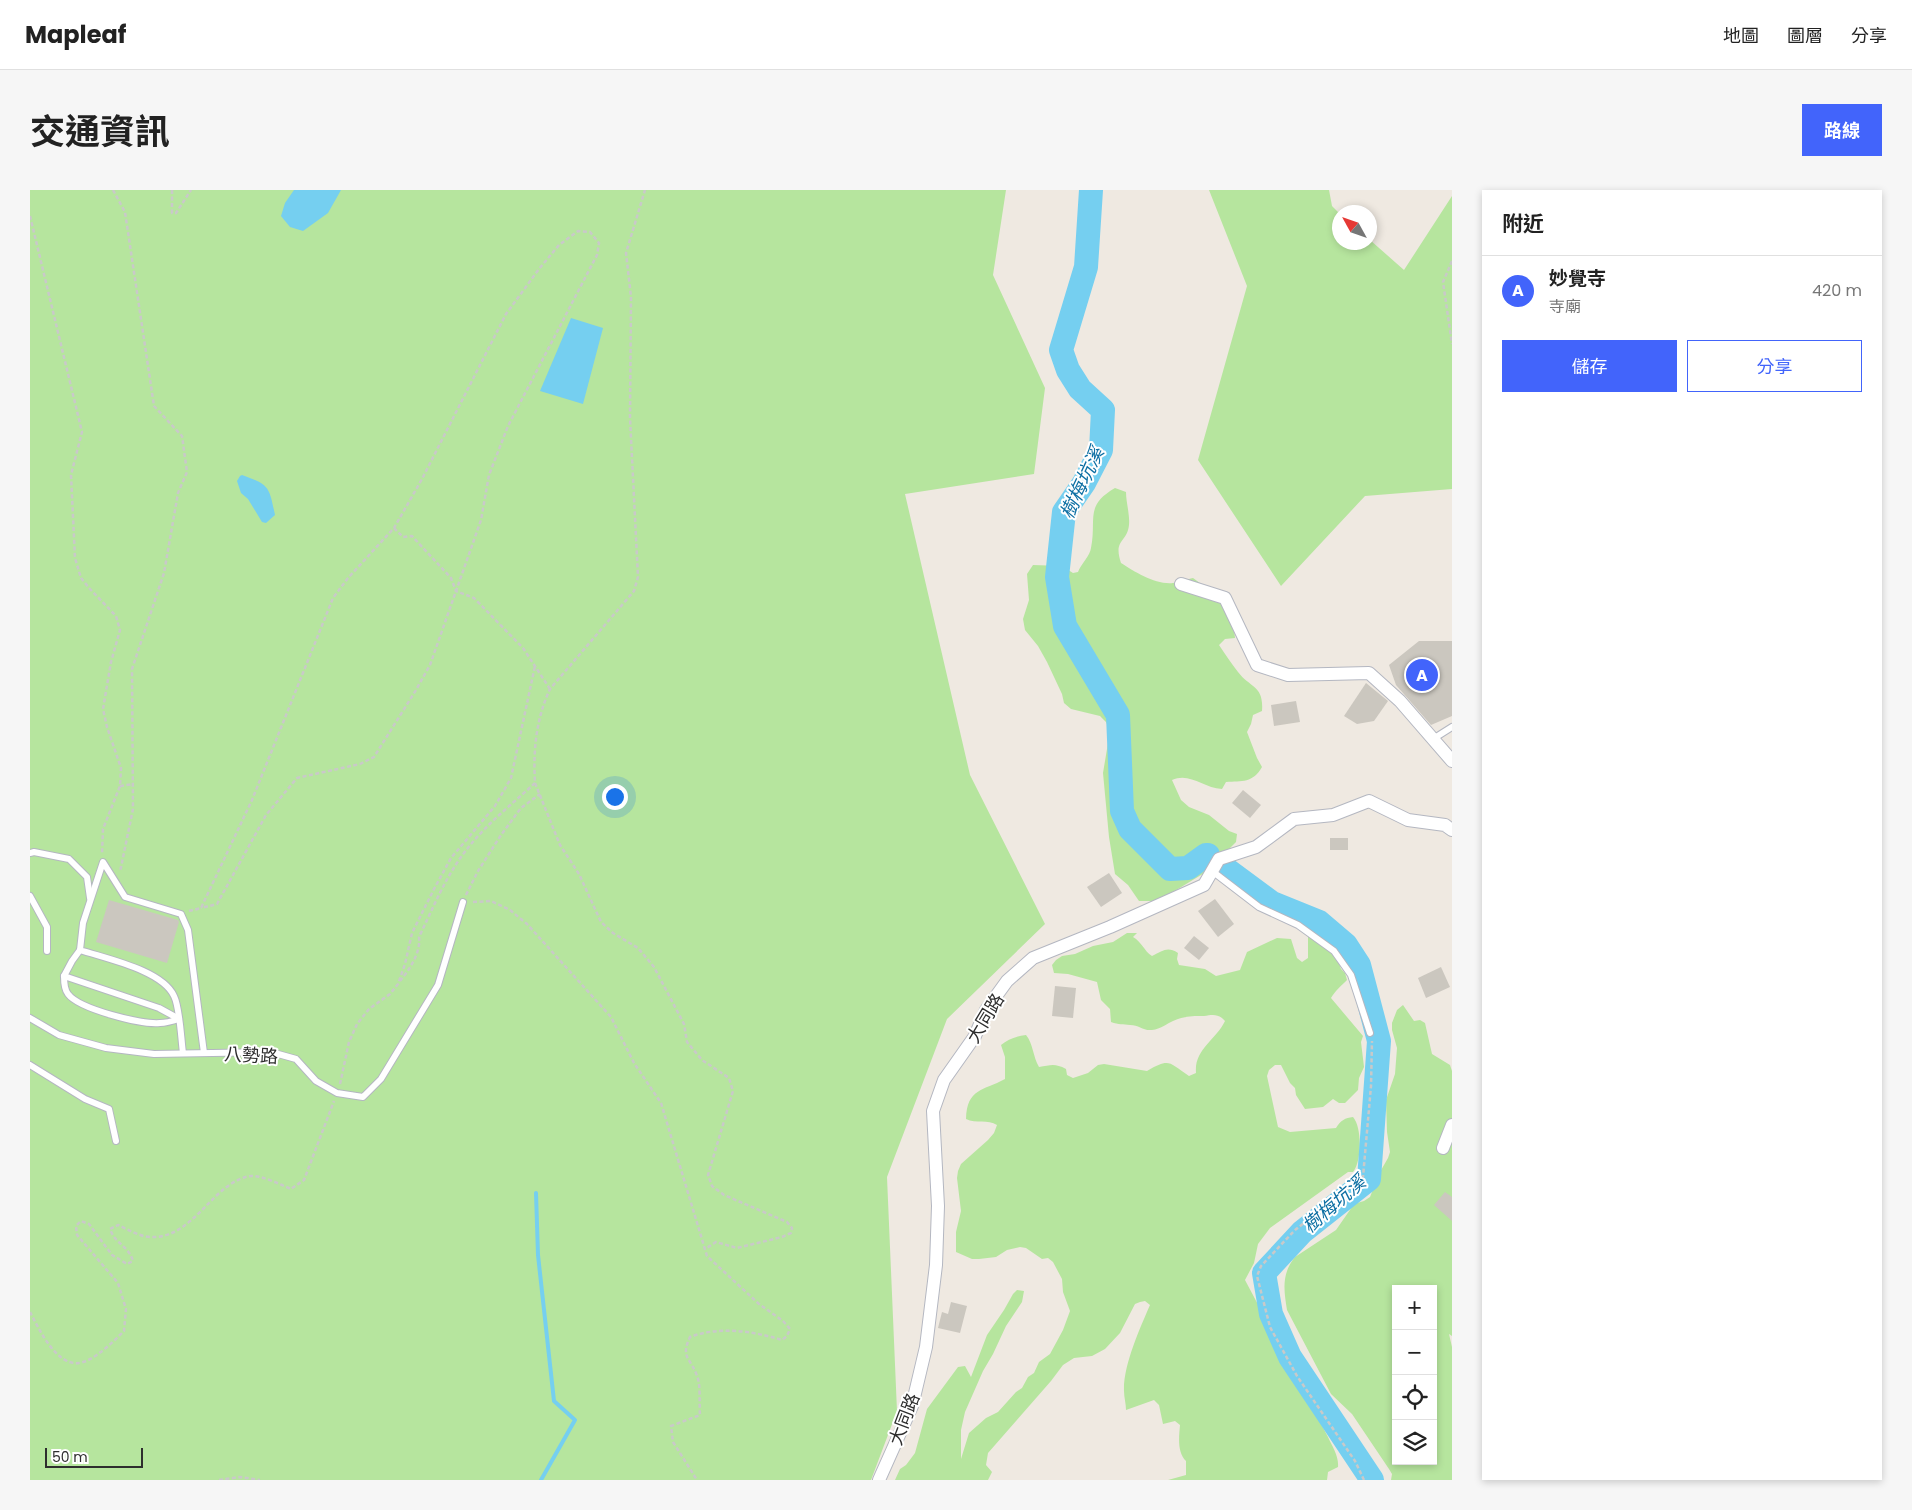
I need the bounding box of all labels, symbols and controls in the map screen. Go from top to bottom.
text: Mapleaf [25,18,126,51]
text: 地圖 [1723,23,1759,48]
text: 圖層 [1787,23,1823,48]
text: 分享 [1851,23,1887,48]
button: 路線 [1802,104,1882,156]
text: 交通資訊 [30,107,170,156]
north arrow [1332,205,1377,250]
text: 附近 [1502,209,1544,238]
text: 妙覺寺 [1549,265,1606,292]
text: A [1512,279,1524,302]
text: 420 m [1812,279,1862,302]
text: 寺廟 [1549,295,1581,318]
button: 儲存 [1502,340,1677,392]
button: 分享 [1687,340,1862,392]
water label: 樹梅坑溪 [1054,440,1112,523]
pin: A [1406,656,1438,694]
your location [602,784,628,810]
street label: 大同路 [960,988,1010,1048]
street label: 八勢路 [223,1041,279,1069]
water label: 樹梅坑溪 [1296,1167,1374,1239]
map controls [1392,1285,1437,1465]
button: + [1392,1285,1437,1330]
button: − [1392,1330,1437,1375]
button: locate [1392,1375,1437,1420]
street label: 大同路 [883,1389,925,1449]
button: layers [1392,1420,1437,1465]
scale bar [45,1445,142,1468]
text: 50 m [52,1447,88,1467]

